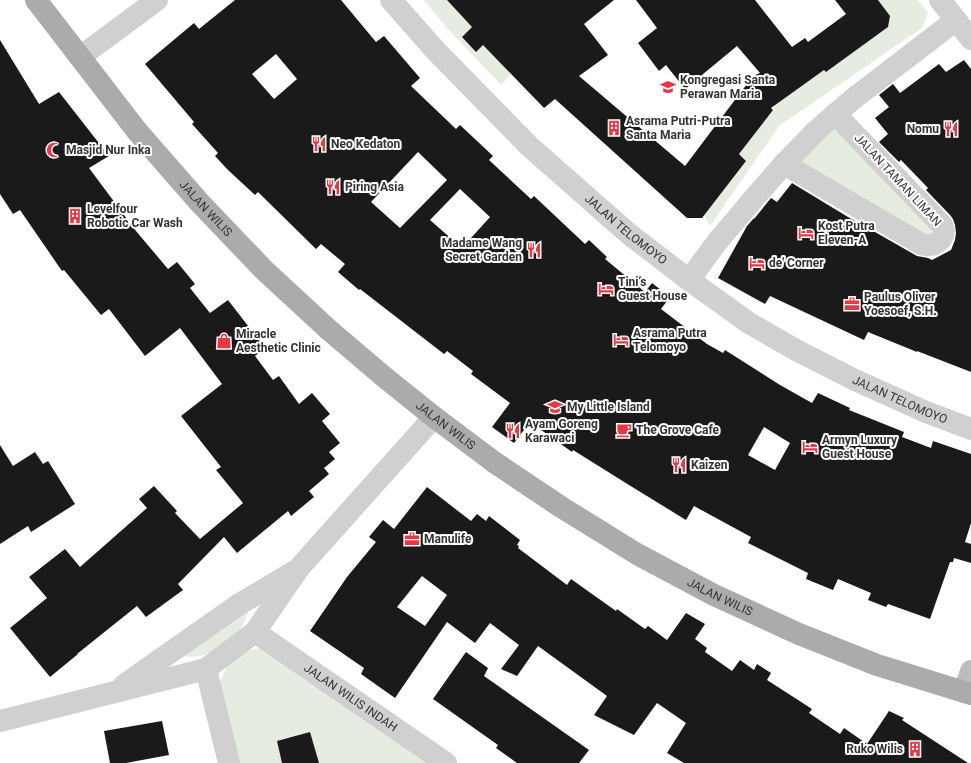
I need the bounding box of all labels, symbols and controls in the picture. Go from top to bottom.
place label: Kongregasi Santa Perawan Maria [680,73,776,101]
school or university icon: Kongregasi Santa Perawan Maria [659,78,677,96]
place label: Asrama Putri-Putra Santa Maria [626,114,731,142]
building icon: Asrama Putri-Putra Santa Maria [605,119,623,137]
restaurant icon: Nomu [942,120,960,138]
place label: Nomu [907,122,939,136]
street label: JALAN TAMAN LIMAN [852,131,944,229]
restaurant icon: Neo Kedaton [310,135,328,153]
place label: Neo Kedaton [331,137,401,151]
mosque icon: Masjid Nur Inka [45,141,63,159]
place label: Masjid Nur Inka [66,143,151,157]
street label: JALAN WILIS [177,178,235,239]
restaurant icon: Piring Asia [324,178,342,196]
place label: Piring Asia [345,180,404,194]
street label: JALAN TELOMOYO [582,192,670,268]
place label: Levelfour Robotic Car Wash [87,202,183,230]
building icon: Levelfour Robotic Car Wash [66,207,84,225]
place label: Kost Putra Eleven-A [818,219,875,247]
hotel icon: Kost Putra Eleven-A [797,224,815,242]
place label: Madame Wang Secret Garden [442,236,522,264]
restaurant icon: Madame Wang Secret Garden [525,241,543,259]
hotel icon: de' Corner [748,254,766,272]
place label: de' Corner [769,256,824,270]
place label: Tini’s Guest House [618,275,688,303]
hotel icon: Tini’s Guest House [597,280,615,298]
place label: Paulus Oliver Yoesoef, S.H. [864,290,937,318]
office icon: Paulus Oliver Yoesoef, S.H. [843,295,861,313]
place label: Asrama Putra Telomoyo [633,326,707,354]
place label: Miracle Aesthetic Clinic [236,327,321,355]
hotel icon: Asrama Putra Telomoyo [612,331,630,349]
shop icon: Miracle Aesthetic Clinic [215,332,233,350]
street label: JALAN TELOMOYO [850,373,949,426]
street label: JALAN WILIS [413,398,478,453]
school or university icon: My Little Island [546,398,564,416]
place label: My Little Island [567,400,650,414]
place label: Ayam Goreng Karawaci [525,417,598,445]
cafe icon: The Grove Cafe [615,421,633,439]
restaurant icon: Ayam Goreng Karawaci [504,422,522,440]
place label: The Grove Cafe [636,423,720,437]
place label: Armyn Luxury Guest House [822,433,898,461]
hotel icon: Armyn Luxury Guest House [801,438,819,456]
restaurant icon: Kaizen [670,456,688,474]
place label: Kaizen [691,458,728,472]
office icon: Manulife [403,530,421,548]
place label: Manulife [424,532,472,546]
street label: JALAN WILIS [685,575,755,619]
street label: JALAN WILIS INDAH [301,661,400,735]
building icon: Ruko Wilis [906,740,924,758]
place label: Ruko Wilis [846,742,903,756]

